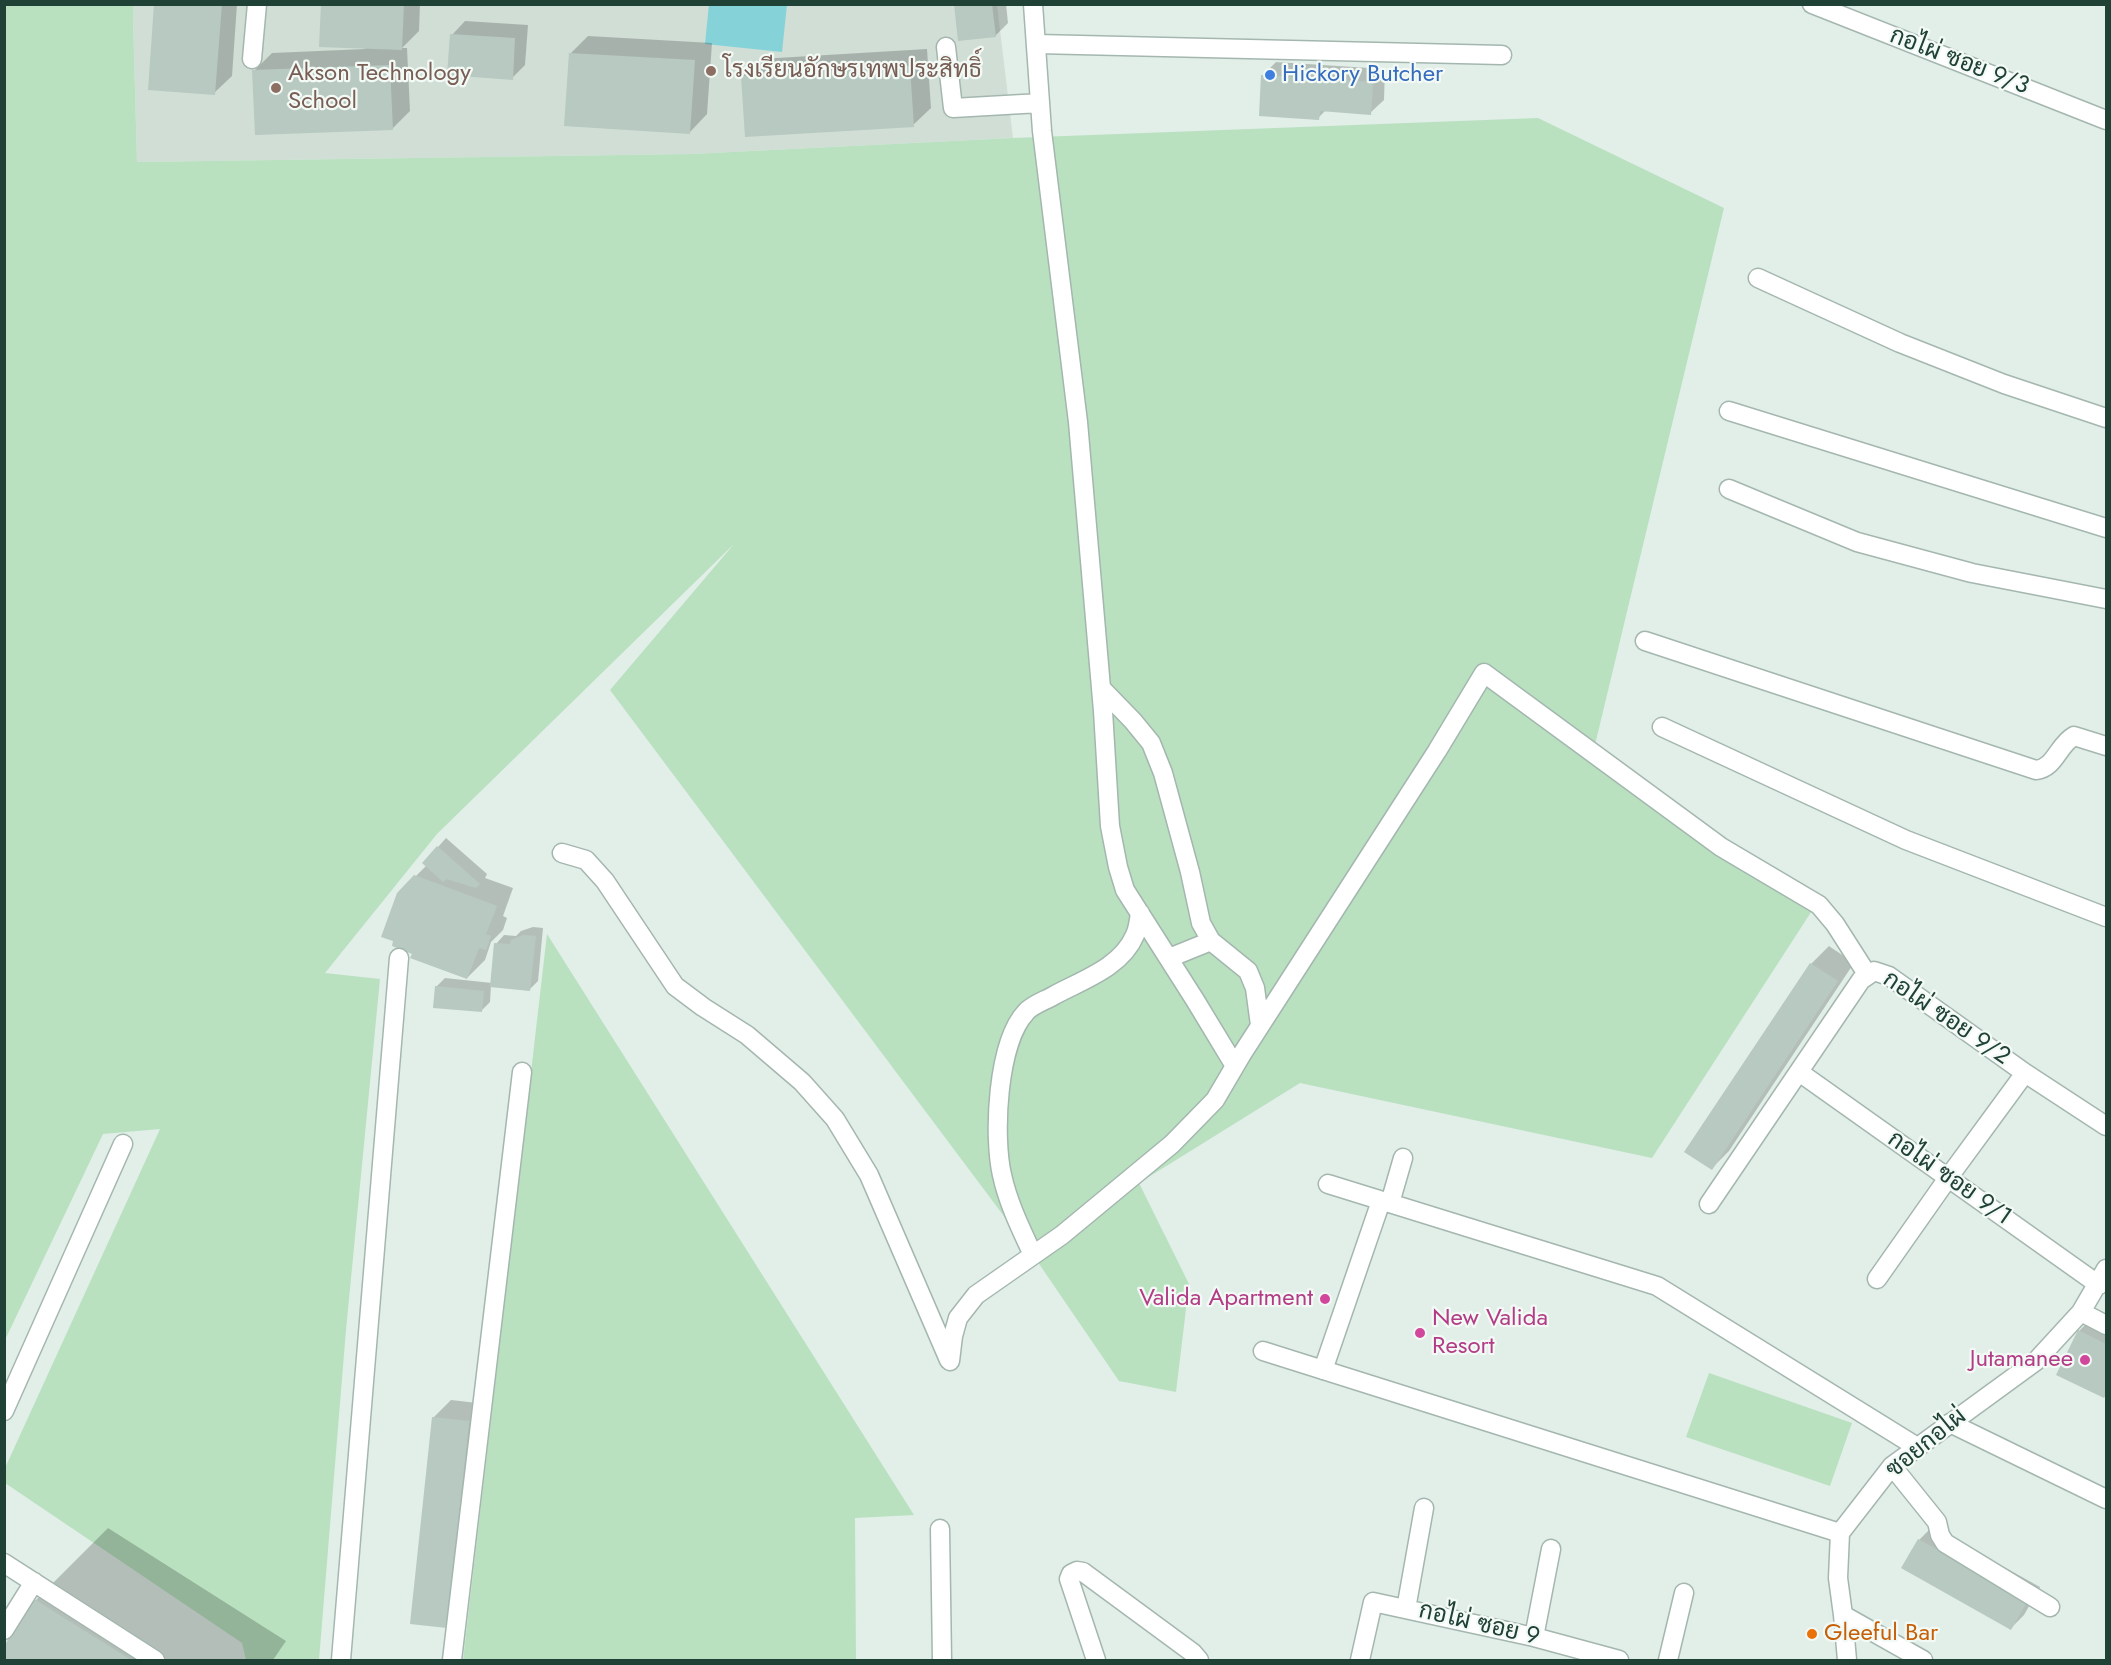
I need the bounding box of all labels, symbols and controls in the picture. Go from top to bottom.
street label: กอไผ่ ซอย 9/3 [1885,22,2033,102]
place label: โรงเรียนอักษรเทพประสิทธิ์ [723,57,982,85]
place label: Akson Technology School [288,60,471,116]
place label: Hickory Butcher [1282,61,1443,89]
marker: โรงเรียนอักษรเทพประสิทธิ์ [704,64,718,78]
marker: Hickory Butcher [1263,68,1277,82]
marker: Akson Technology School [269,81,283,95]
street label: กอไผ่ ซอย 9/2 [1877,966,2015,1072]
street label: กอไผ่ ซอย 9/1 [1882,1126,2016,1232]
place label: Valida Apartment [1139,1285,1313,1313]
marker: Valida Apartment [1318,1292,1332,1306]
place label: New Valida Resort [1432,1305,1548,1361]
marker: New Valida Resort [1413,1326,1427,1340]
place label: Jutamanee [1970,1346,2073,1374]
marker: Jutamanee [2078,1353,2092,1367]
street label: ซอยกอไผ่ [1881,1403,1973,1485]
street label: กอไผ่ ซอย 9 [1416,1597,1542,1653]
place label: Gleeful Bar [1824,1620,1938,1648]
marker: Gleeful Bar [1805,1627,1819,1641]

